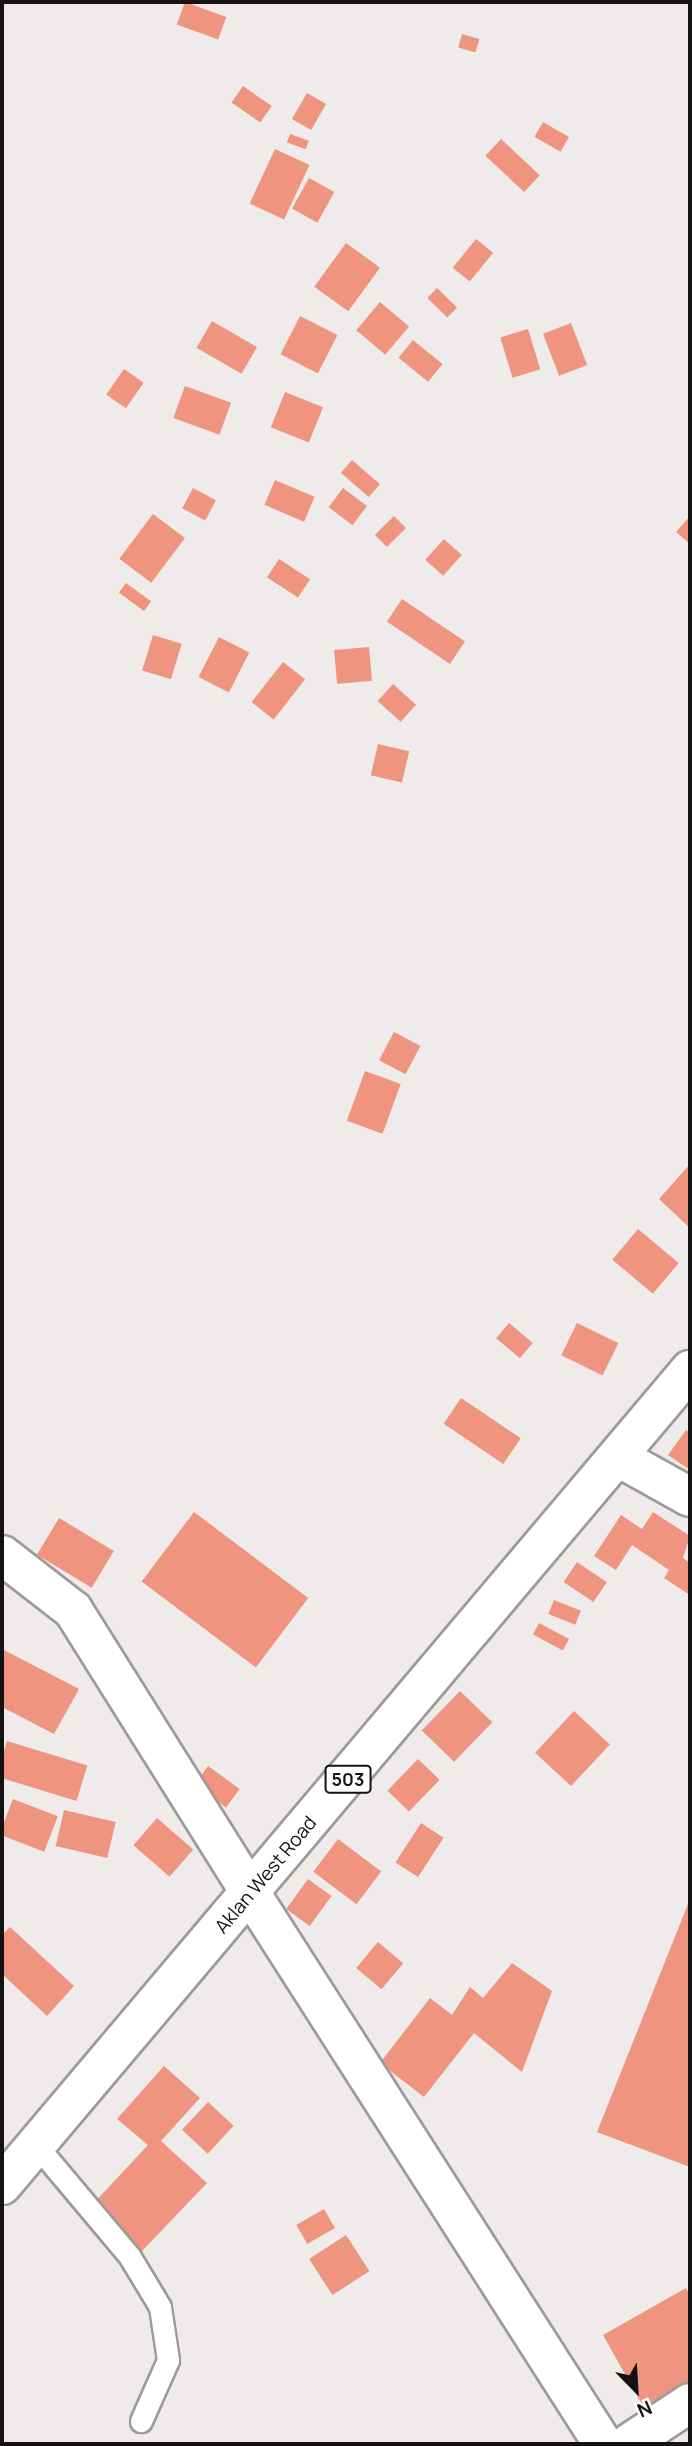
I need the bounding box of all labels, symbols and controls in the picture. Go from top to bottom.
road number: 503 [324,1764,372,1794]
street label: Aklan West Road [210,1812,322,1938]
north arrow [601,2355,671,2425]
text: N [633,2395,656,2424]

